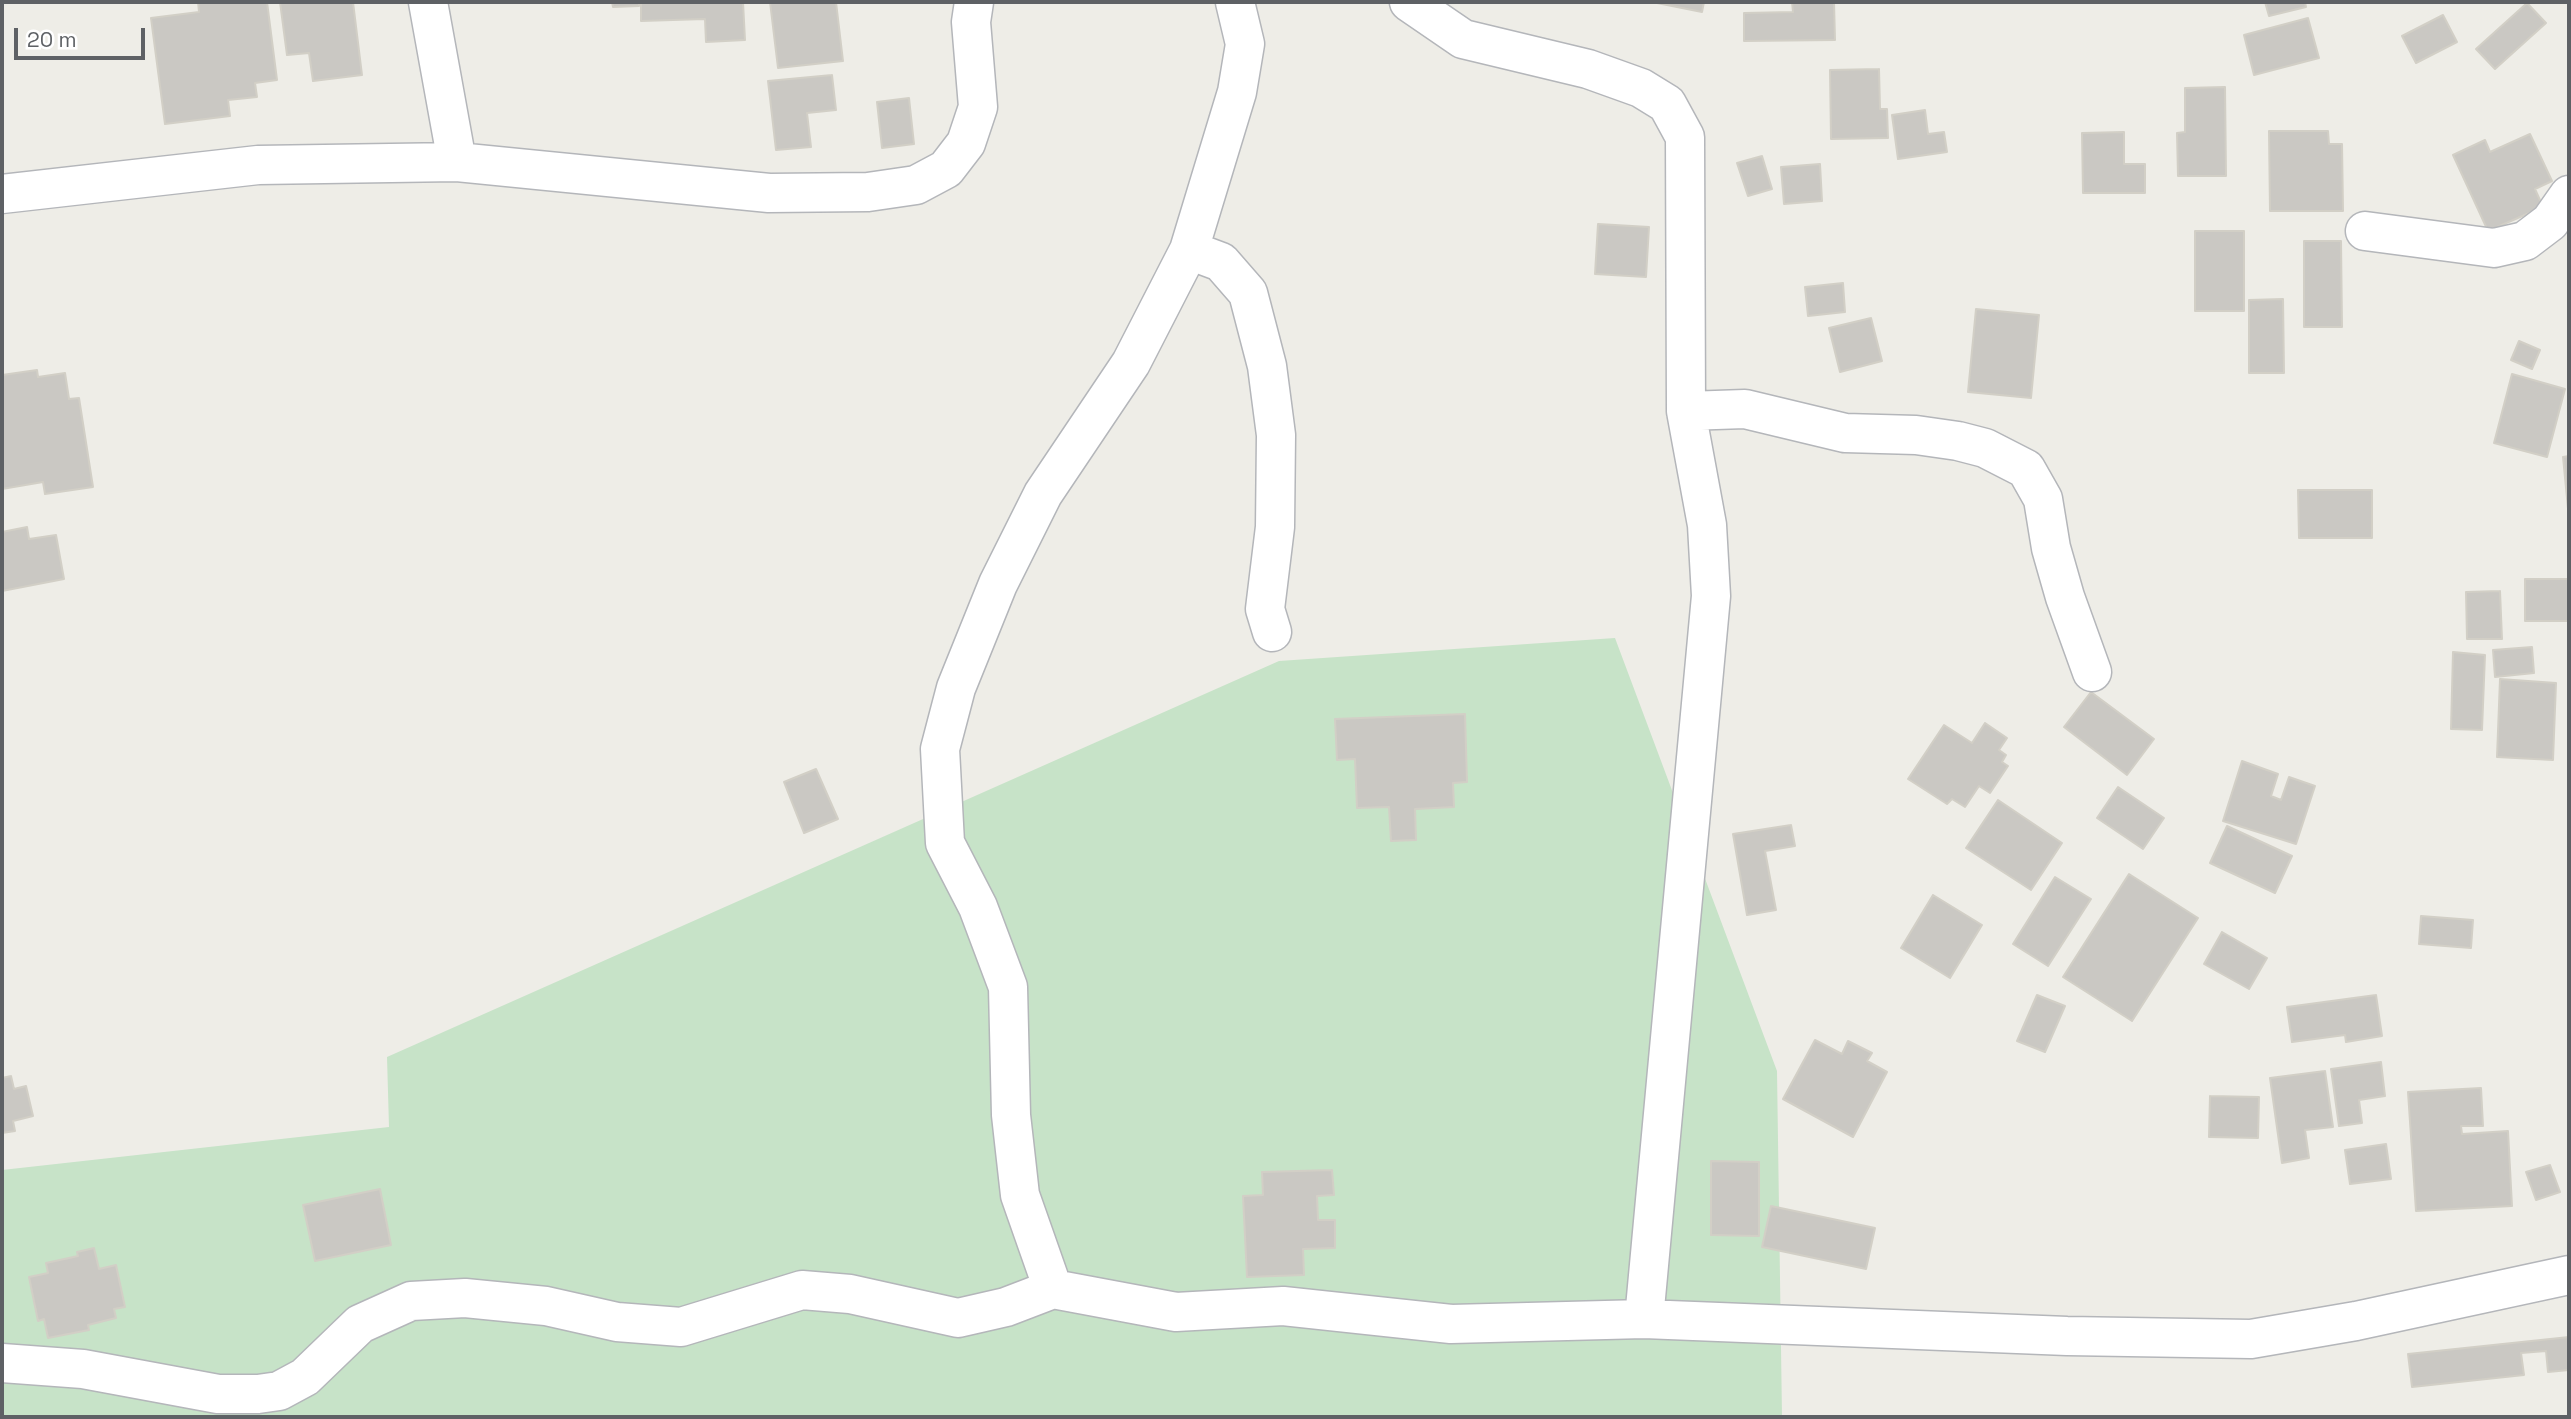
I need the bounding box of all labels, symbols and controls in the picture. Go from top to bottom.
scale bar [18,14,149,58]
text: 20 m [27,26,77,53]

